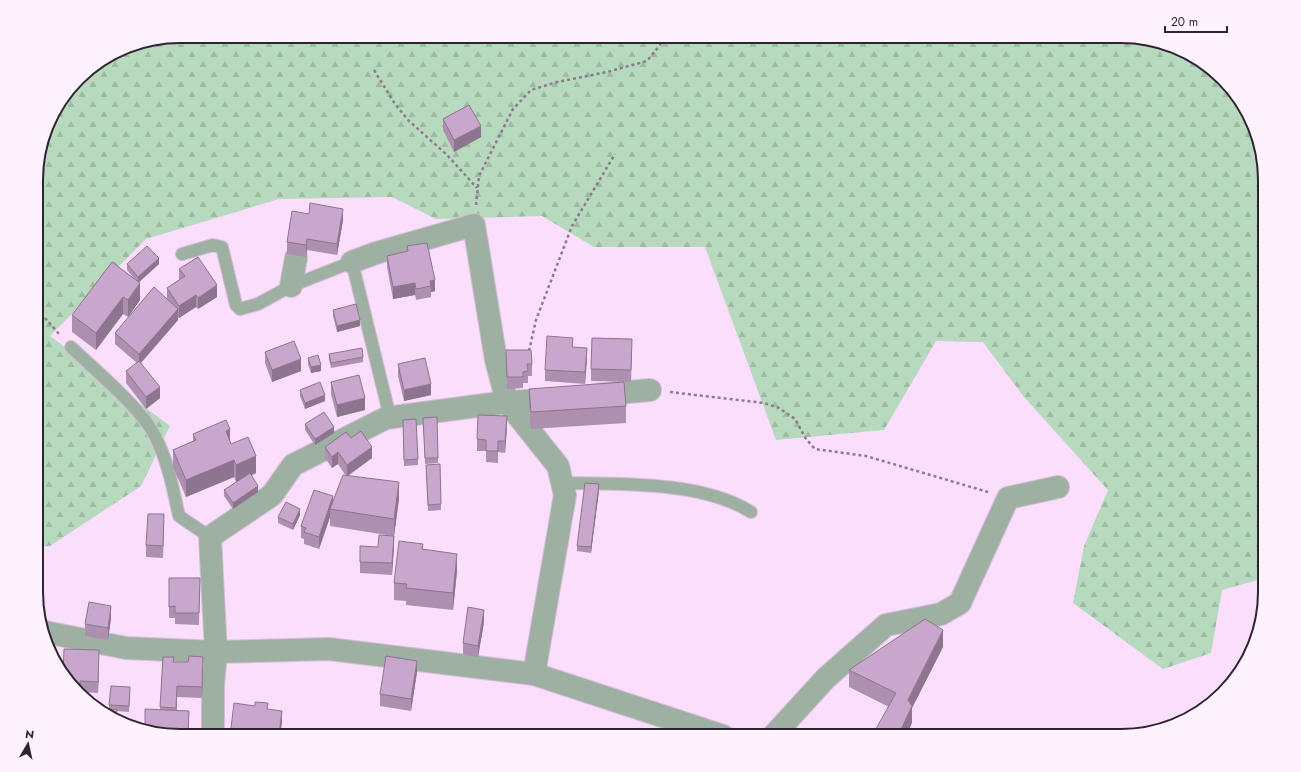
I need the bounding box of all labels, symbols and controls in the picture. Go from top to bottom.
scale bar [1165,8,1227,34]
text: 20 m [1171,13,1198,31]
north arrow [8,724,48,764]
text: N [24,726,35,743]

